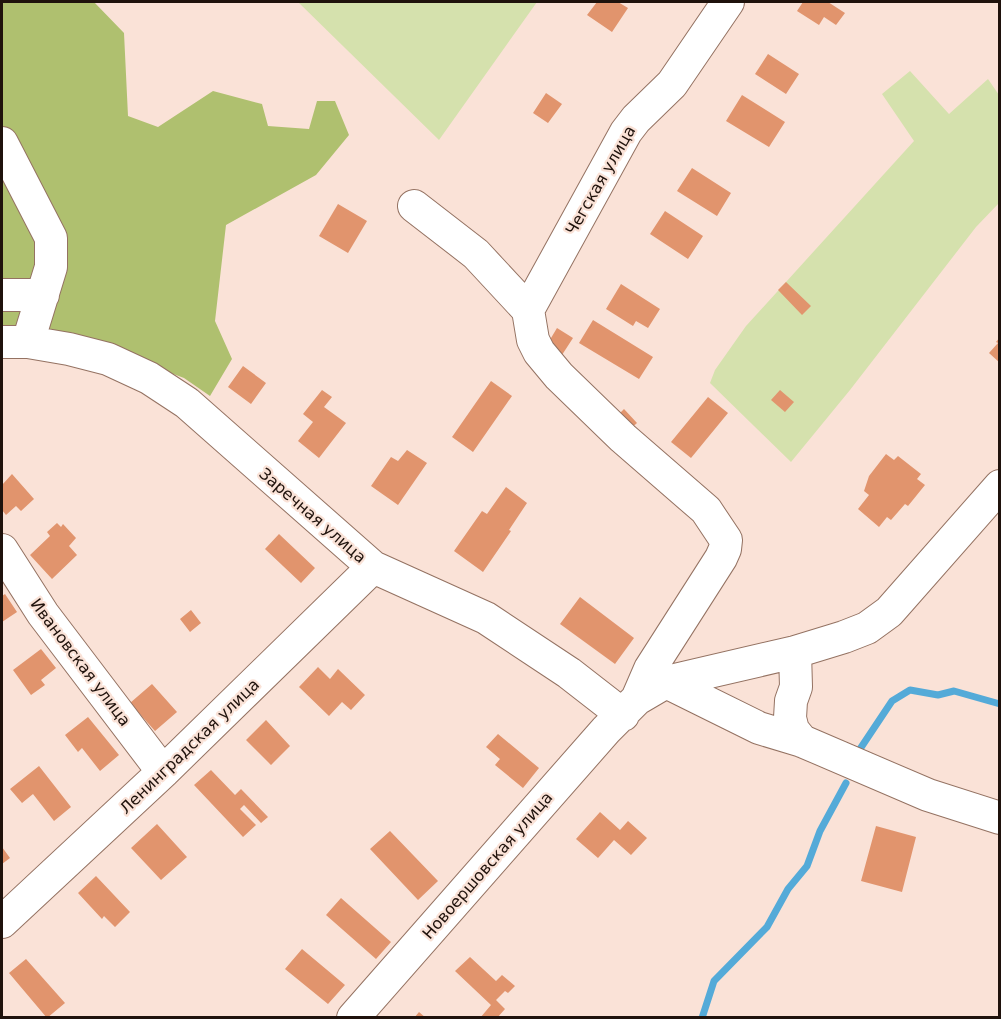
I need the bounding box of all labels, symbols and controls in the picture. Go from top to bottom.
street label: Чегская улица [561,122,639,238]
street label: Заречная улица [255,464,370,567]
street label: Ивановская улица [26,595,135,730]
street label: Ленинградская улица [116,675,263,818]
street label: Новоершовская улица [418,788,556,943]

